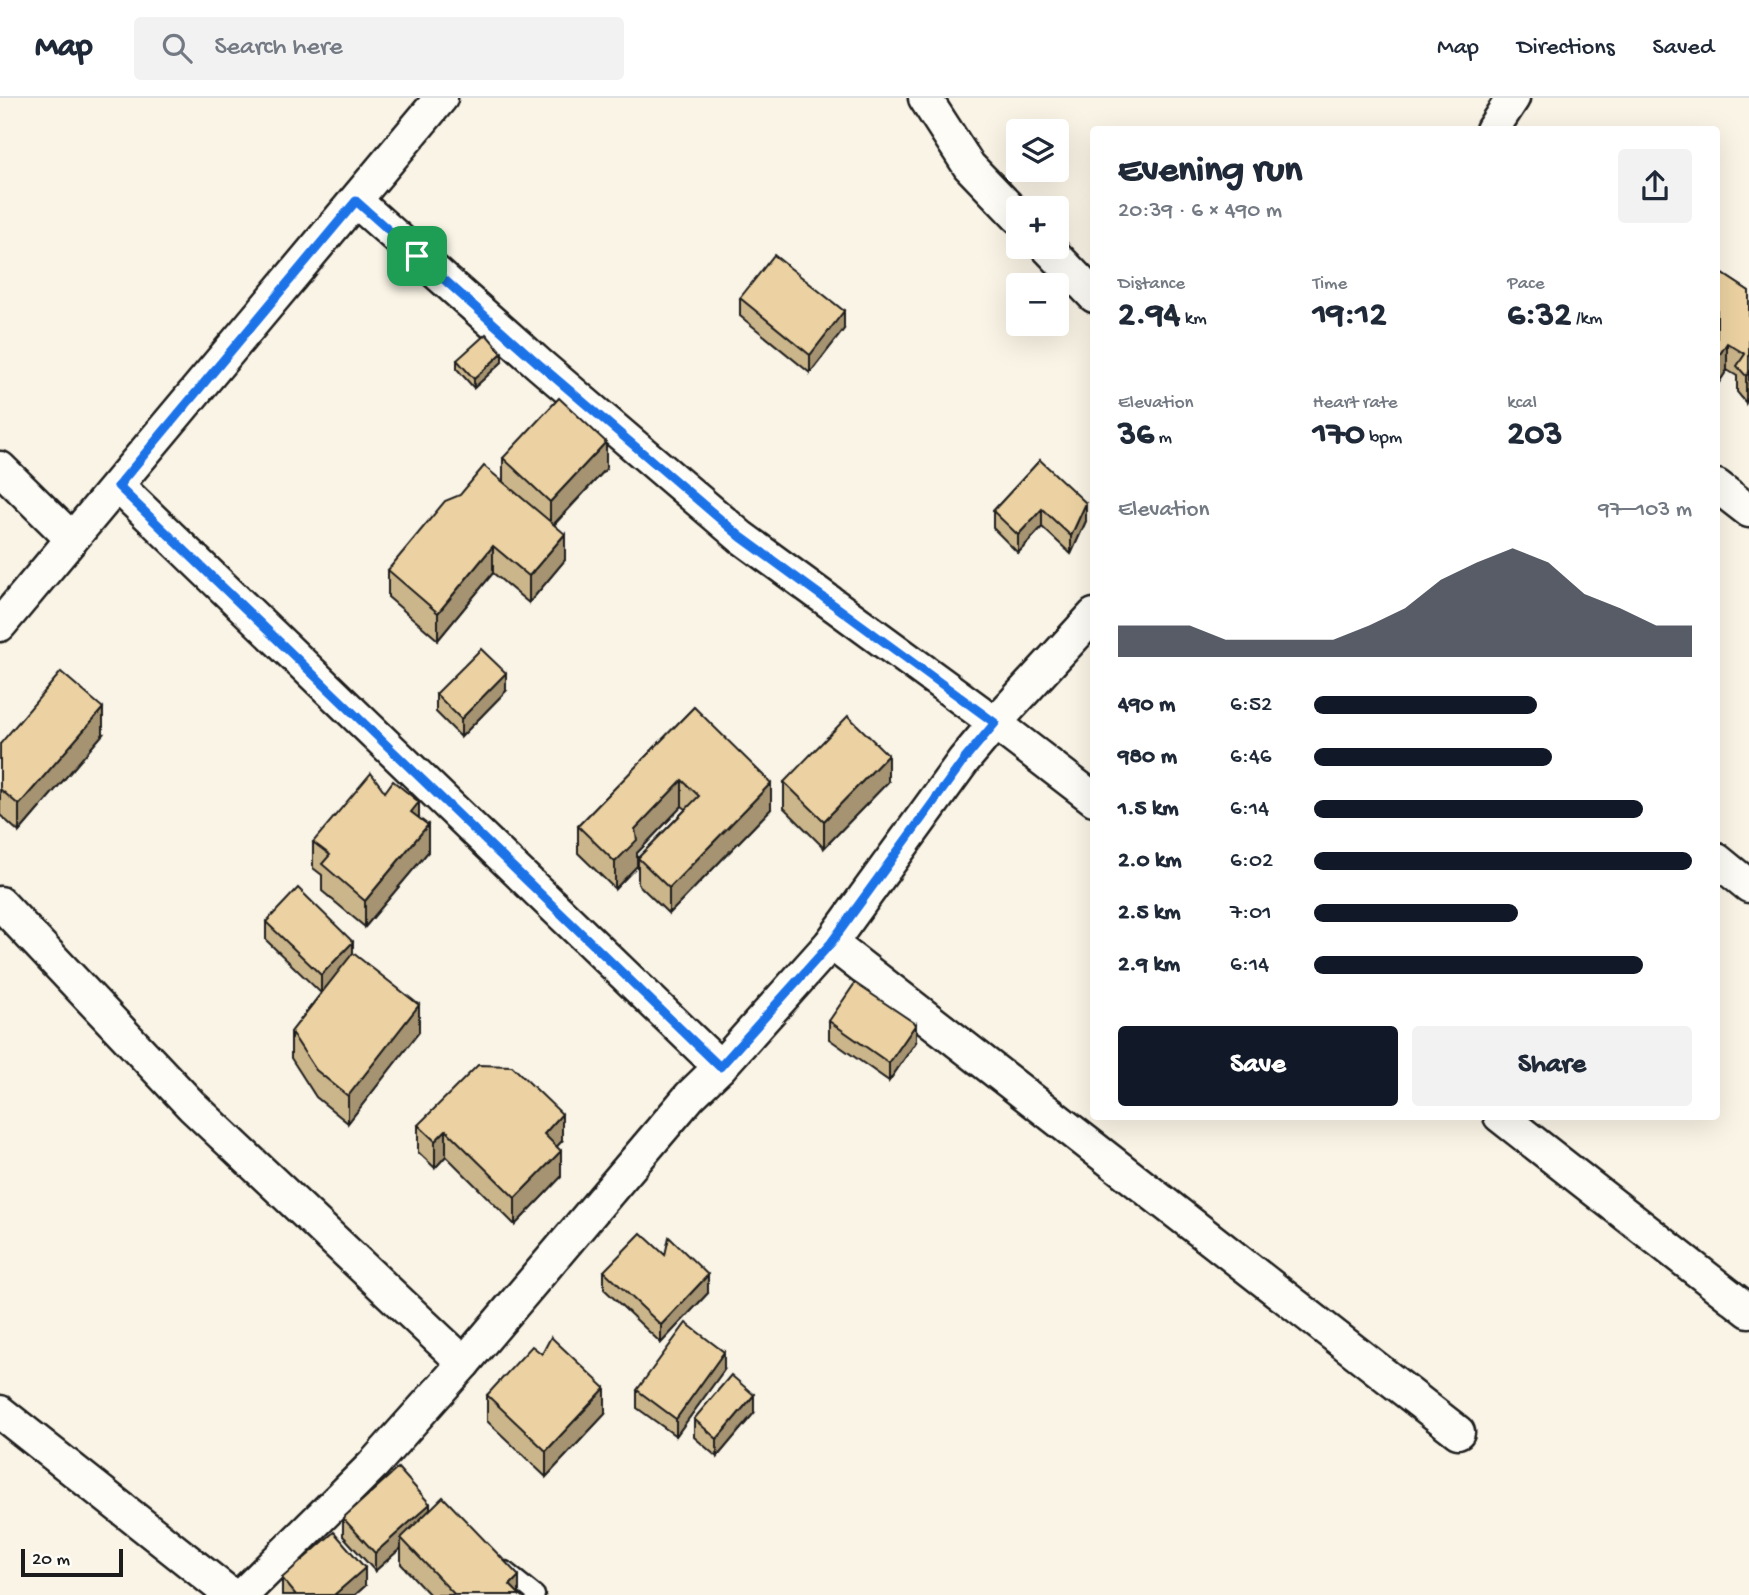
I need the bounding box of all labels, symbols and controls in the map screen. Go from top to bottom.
search box [134,17,624,80]
text: Map [35,29,92,67]
icon: search [158,29,196,67]
text: Search here [214,33,343,64]
text: Map [1437,34,1479,63]
text: Directions [1517,34,1615,63]
text: Saved [1653,34,1714,63]
map controls [1006,119,1069,336]
button: layers [1006,119,1069,182]
button: share [1618,149,1692,223]
text: Evening run [1118,150,1302,194]
button: + [1006,196,1069,259]
text: 20:39 · 6 × 490 m [1118,198,1282,225]
pin [387,226,447,286]
icon: arrive [398,237,436,275]
button: − [1006,273,1069,336]
text: Distance [1118,273,1185,296]
text: Time [1313,273,1347,296]
text: Pace [1507,273,1545,296]
text: 2.94 [1118,296,1180,337]
text: 19:12 [1313,296,1387,337]
text: 6:32 [1507,296,1571,337]
text: km [1180,308,1207,331]
text: /km [1571,308,1602,331]
text: Elevation [1118,392,1194,415]
text: Heart rate [1313,392,1398,415]
text: kcal [1507,392,1537,415]
text: 36 [1118,415,1154,456]
text: 170 [1313,415,1365,456]
text: 203 [1507,415,1563,456]
text: m [1154,427,1172,450]
text: bpm [1365,427,1402,450]
text: Elevation [1118,497,1209,524]
text: 97–103 m [1598,497,1692,524]
text: 490 m [1118,692,1175,719]
text: 6:52 [1230,692,1272,719]
text: 980 m [1118,744,1177,771]
text: 6:46 [1230,744,1271,771]
text: 1.5 km [1118,796,1179,823]
text: 6:14 [1230,796,1269,823]
text: 2.0 km [1118,848,1182,875]
text: 6:02 [1230,848,1273,875]
text: 2.5 km [1118,900,1181,927]
text: 7:01 [1230,900,1272,927]
text: 2.9 km [1118,952,1180,979]
text: 6:14 [1230,952,1269,979]
button: Save [1118,1026,1398,1106]
button: Share [1412,1026,1692,1106]
scale bar [21,1546,122,1578]
text: 20 m [32,1549,70,1572]

